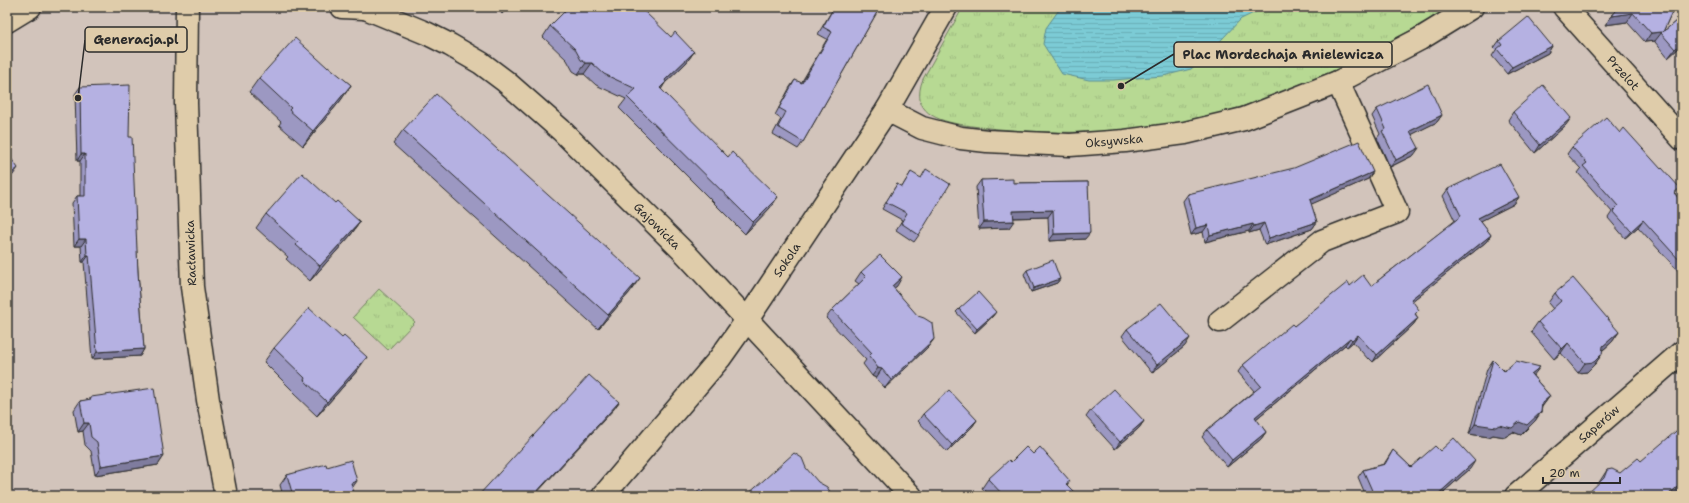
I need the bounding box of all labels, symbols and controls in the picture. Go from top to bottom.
callout: Generacja.pl [85,27,187,52]
text: Generacja.pl [93,31,179,48]
callout: Plac Mordechaja Anielewicza [1174,42,1392,67]
text: Plac Mordechaja Anielewicza [1182,46,1384,63]
street label: Przelot [1603,52,1643,94]
street label: Oksywska [1084,130,1144,151]
street label: Gajowicka [630,199,684,253]
street label: Racławicka [182,219,200,286]
street label: Sokola [770,239,805,280]
street label: Saperów [1575,401,1624,446]
scale bar [1543,459,1620,485]
text: 20 m [1549,465,1580,481]

